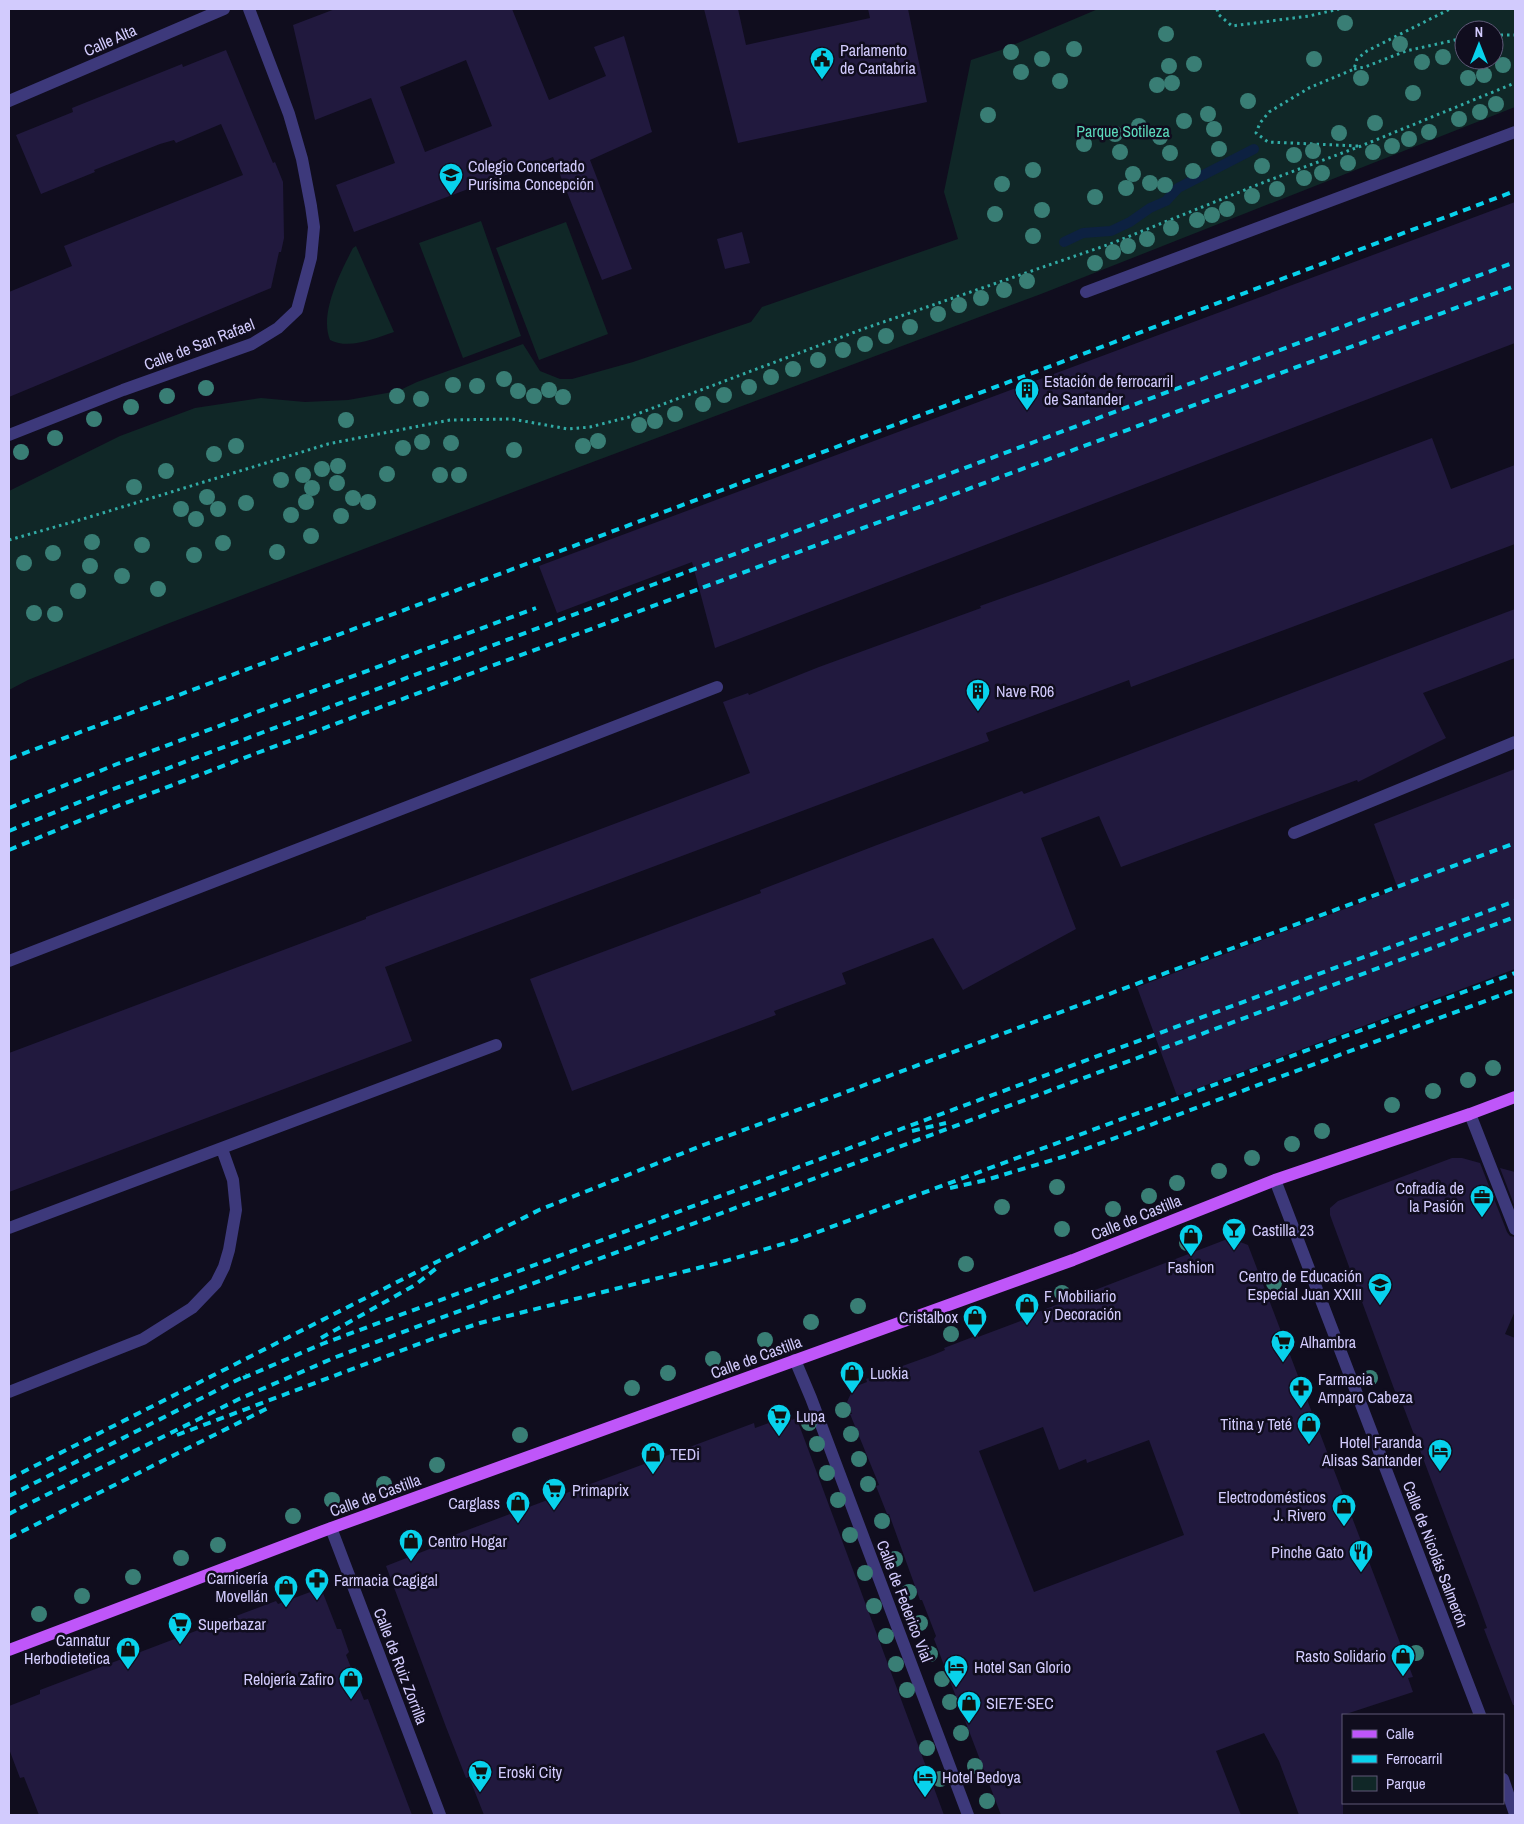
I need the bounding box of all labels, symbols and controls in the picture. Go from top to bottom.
street label: Calle Alta [80,18,140,61]
north arrow [1454,20,1504,70]
text: N [1475,23,1483,41]
place label: Parlamento de Cantabria [840,39,917,79]
public building icon: Parlamento de Cantabria [809,46,835,80]
park label: Parque Sotileza [1076,120,1170,142]
place label: Colegio Concertado Purísima Concepción [468,155,594,195]
school or university icon: Colegio Concertado Purísima Concepción [438,162,464,196]
street label: Calle de San Rafael [141,313,257,375]
place label: Estación de ferrocarril de Santander [1044,370,1173,410]
building icon: Estación de ferrocarril de Santander [1014,377,1040,411]
building icon: Nave R06 [965,678,991,712]
place label: Nave R06 [996,680,1054,702]
place label: Cofradía de la Pasión [1395,1177,1464,1217]
office icon: Cofradía de la Pasión [1469,1184,1495,1218]
street label: Calle de Castilla [1088,1189,1185,1245]
bar icon: Castilla 23 [1221,1217,1247,1251]
place label: Castilla 23 [1252,1219,1314,1241]
shop icon: Fashion [1178,1223,1204,1257]
place label: Fashion [1168,1256,1214,1278]
place label: Centro de Educación Especial Juan XXIII [1239,1265,1362,1305]
school or university icon: Centro de Educación Especial Juan XXIII [1367,1272,1393,1306]
place label: F. Mobiliario y Decoración [1044,1285,1121,1325]
shop icon: F. Mobiliario y Decoración [1014,1292,1040,1326]
shop icon: Cristalbox [962,1304,988,1338]
place label: Cristalbox [899,1306,958,1328]
supermarket icon: Alhambra [1270,1329,1296,1363]
street label: Calle de Castilla [707,1330,805,1384]
place label: Alhambra [1299,1331,1357,1353]
shop icon: Luckia [839,1360,865,1394]
place label: Luckia [870,1362,909,1384]
place label: Farmacia Amparo Cabeza [1317,1368,1414,1408]
pharmacy icon: Farmacia Amparo Cabeza [1288,1375,1314,1409]
supermarket icon: Lupa [766,1403,792,1437]
place label: Lupa [796,1405,826,1427]
shop icon: Titina y Teté [1296,1411,1322,1445]
place label: Titina y Teté [1220,1413,1292,1435]
place label: Hotel Faranda Alisas Santander [1321,1431,1423,1471]
hotel icon: Hotel Faranda Alisas Santander [1427,1438,1453,1472]
shop icon: TEDi [640,1441,666,1475]
place label: TEDi [670,1443,700,1465]
street label: Calle de Castilla [326,1468,424,1522]
supermarket icon: Primaprix [541,1477,567,1511]
street label: Calle de Nicolás Salmerón [1398,1478,1474,1630]
place label: Primaprix [572,1479,629,1501]
place label: Electrodomésticos J. Rivero [1218,1486,1326,1526]
shop icon: Carglass [505,1490,531,1524]
place label: Carglass [448,1492,500,1514]
shop icon: Electrodomésticos J. Rivero [1331,1493,1357,1527]
shop icon: Centro Hogar [398,1528,424,1562]
place label: Centro Hogar [428,1530,507,1552]
street label: Calle de Federico Vial [872,1537,938,1665]
restaurant icon: Pinche Gato [1348,1539,1374,1573]
place label: Pinche Gato [1271,1541,1344,1563]
place label: Carnicería Movellán [207,1567,269,1607]
pharmacy icon: Farmacia Cagigal [304,1567,330,1601]
place label: Farmacia Cagigal [334,1569,438,1591]
shop icon: Carnicería Movellán [273,1574,299,1608]
street label: Calle de Ruiz Zorrilla [369,1605,434,1728]
supermarket icon: Superbazar [167,1611,193,1645]
place label: Superbazar [198,1613,266,1635]
place label: Cannatur Herbodietetica [24,1629,111,1669]
shop icon: Cannatur Herbodietetica [115,1636,141,1670]
shop icon: Rasto Solidario [1390,1643,1416,1677]
place label: Rasto Solidario [1296,1645,1386,1667]
hotel icon: Hotel San Glorio [943,1654,969,1688]
place label: Hotel San Glorio [974,1656,1071,1678]
shop icon: Relojería Zafiro [338,1666,364,1700]
place label: Relojería Zafiro [244,1668,334,1690]
shop icon: SIE7E·SEC [956,1690,982,1724]
place label: SIE7E·SEC [986,1692,1054,1714]
legend [1342,1714,1504,1804]
text: Calle [1386,1723,1414,1744]
text: Ferrocarril [1386,1748,1442,1769]
supermarket icon: Eroski City [467,1759,493,1793]
place label: Eroski City [498,1761,563,1783]
hotel icon: Hotel Bedoya [912,1764,938,1798]
place label: Hotel Bedoya [942,1766,1021,1788]
text: Parque [1386,1773,1426,1794]

